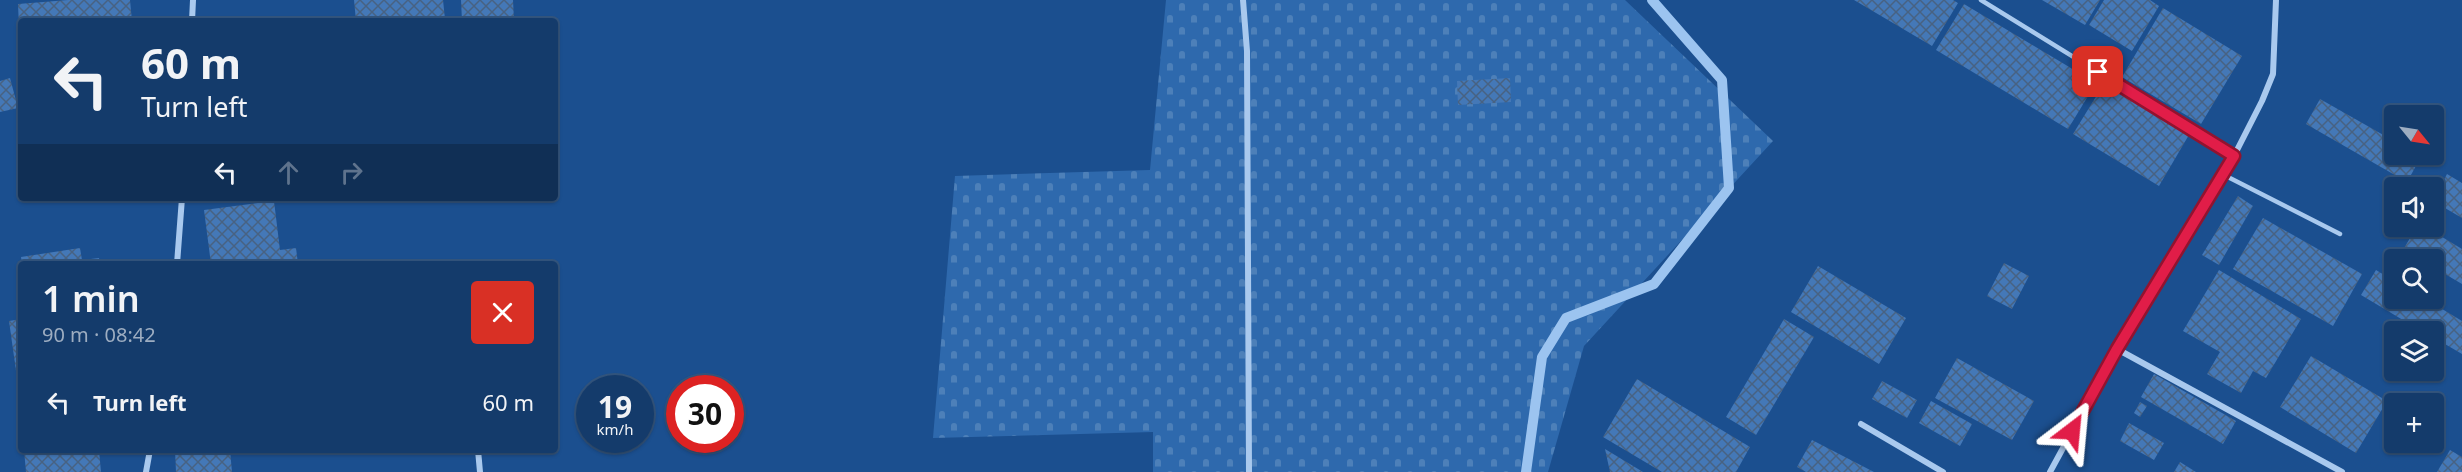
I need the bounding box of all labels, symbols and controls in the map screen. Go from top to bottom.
text: 60 m [141,34,241,91]
icon: left [42,42,120,120]
pin [2072,46,2123,97]
icon: arrive [2081,55,2114,88]
text: Turn left [141,88,247,125]
north arrow [2384,105,2444,165]
map controls [2384,105,2444,453]
icon: left [209,156,242,189]
icon: ahead [272,156,305,189]
icon: right [335,156,368,189]
button: sound [2384,177,2444,237]
button: search [2384,249,2444,309]
text: 1 min [42,274,140,323]
button: close [471,281,534,344]
text: 90 m · 08:42 [42,321,156,348]
button: layers [2384,321,2444,381]
speed limit sign: 30 [666,375,744,453]
icon: left [42,386,75,419]
text: 19 [598,386,632,427]
text: Turn left [93,387,187,417]
text: 60 m [483,387,534,417]
button: + [2384,393,2444,453]
position arrow [2040,399,2104,463]
text: km/h [597,419,633,439]

